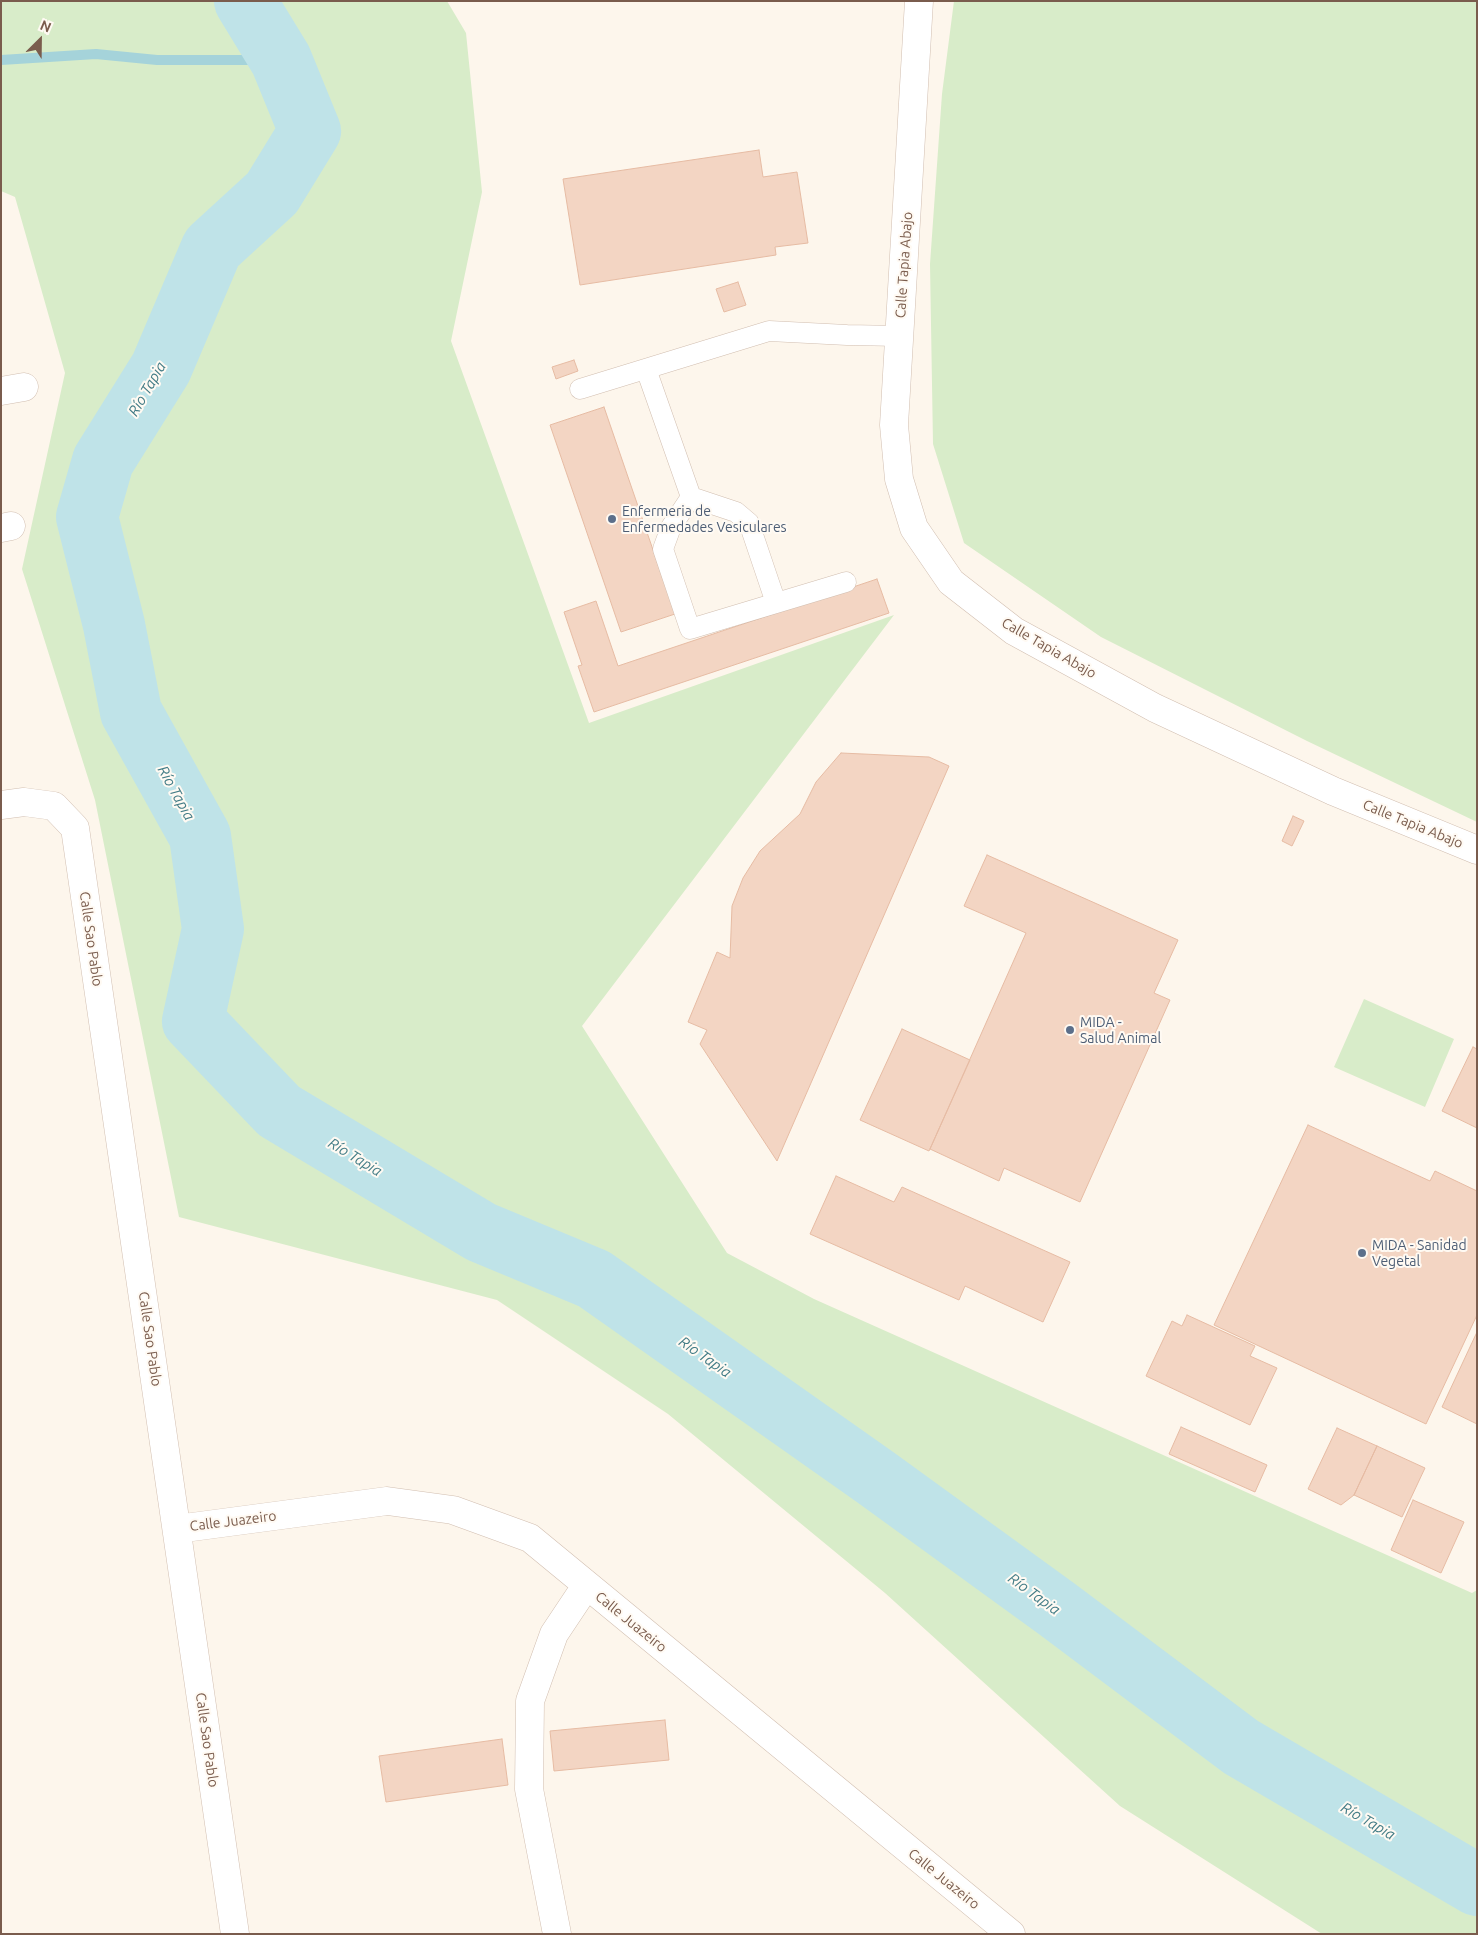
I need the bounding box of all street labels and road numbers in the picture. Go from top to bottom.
street label: Calle Tapia Abajo [892,211,916,319]
street label: Calle Tapia Abajo [999,614,1099,682]
street label: Calle Tapia Abajo [1360,796,1466,852]
street label: Calle Sao Pablo [76,891,106,987]
street label: Calle Sao Pablo [135,1291,165,1387]
street label: Calle Juazeiro [189,1507,277,1535]
street label: Calle Juazeiro [592,1588,670,1656]
street label: Calle Sao Pablo [192,1692,222,1788]
street label: Calle Juazeiro [905,1845,983,1913]

